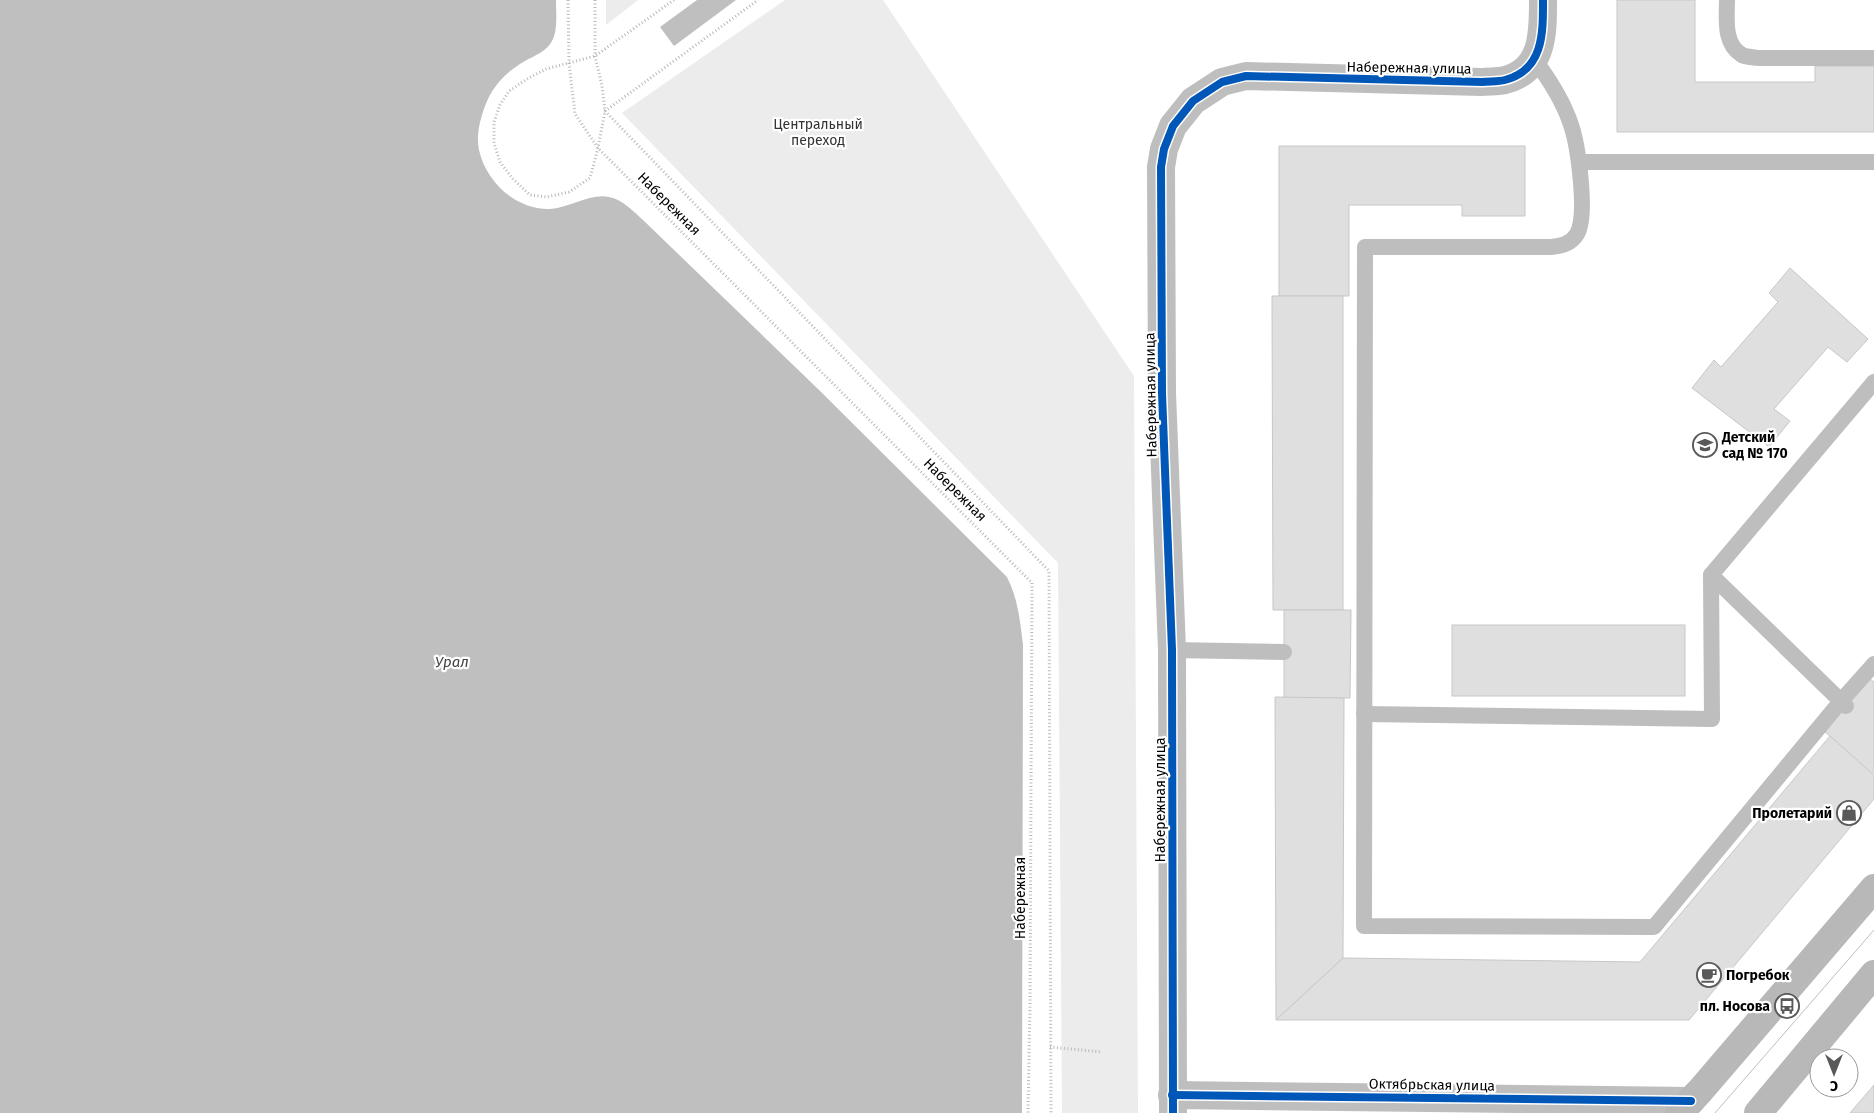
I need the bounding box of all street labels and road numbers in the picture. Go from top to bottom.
street label: Набережная улица [1346,58,1472,78]
street label: Набережная [634,169,704,239]
street label: Набережная улица [1141,332,1161,458]
street label: Набережная [920,455,990,525]
street label: Набережная улица [1152,737,1169,863]
street label: Набережная [1012,857,1029,939]
street label: Октябрьская улица [1369,1075,1495,1095]

